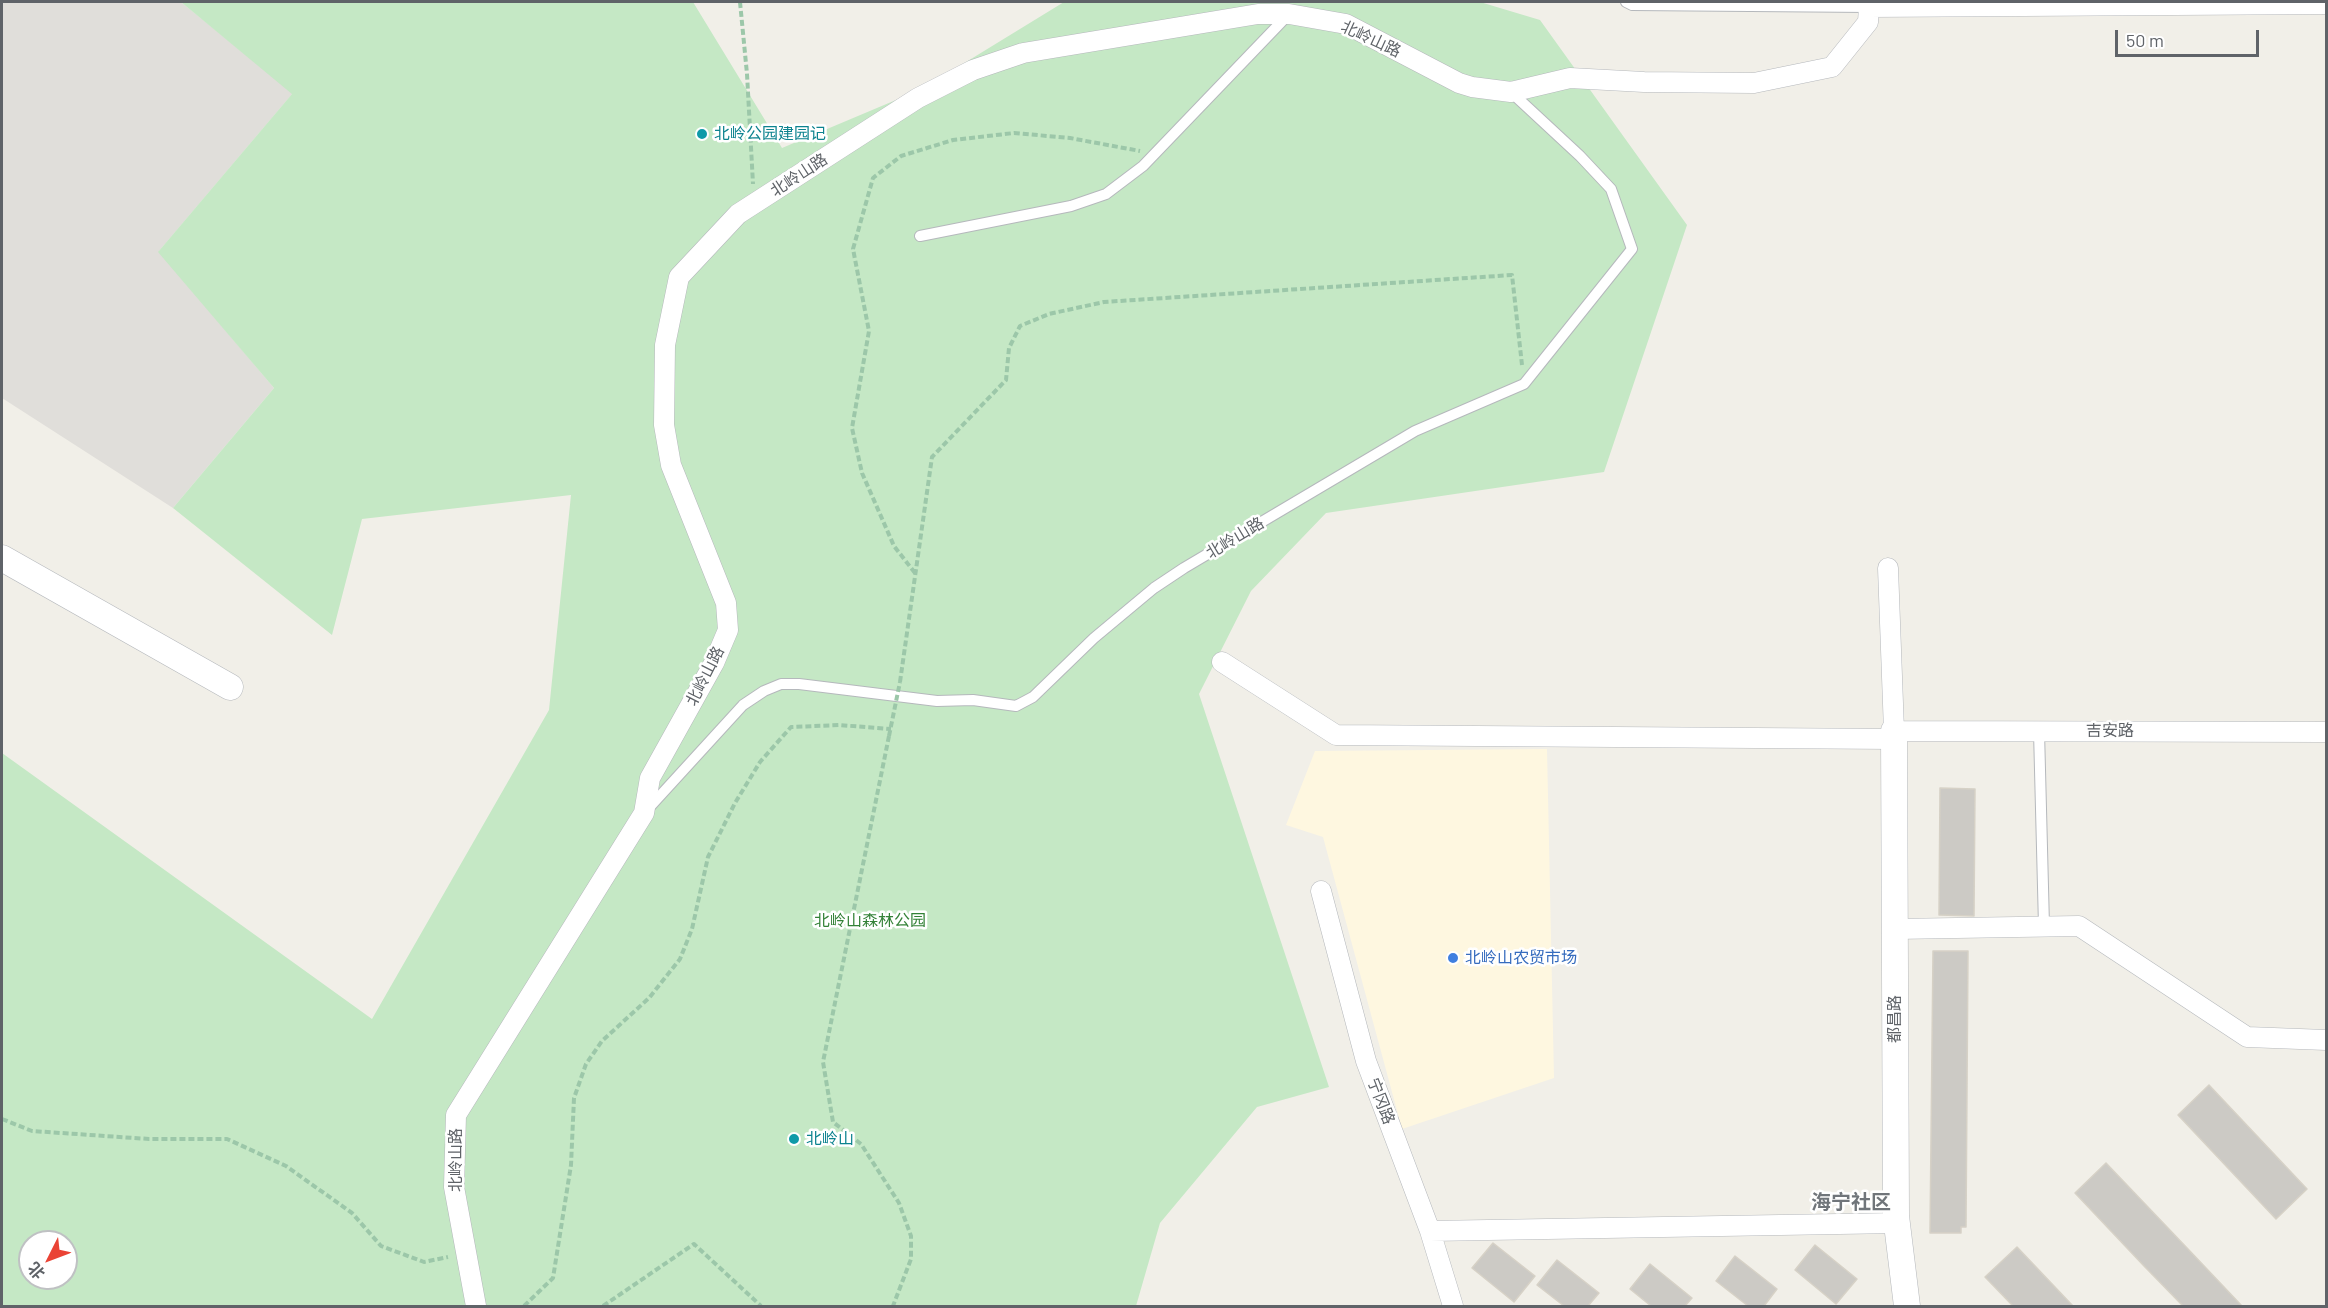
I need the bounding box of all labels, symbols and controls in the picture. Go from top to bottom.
street label: 北岭山路 [1338,17,1404,61]
scale bar [2118,18,2262,56]
text: 50 m [2126,29,2164,51]
place label: 北岭公园建园记 [714,124,826,144]
marker: 北岭公园建园记 [695,127,709,141]
street label: 北岭山路 [767,150,831,200]
street label: 北岭山路 [1203,513,1267,563]
street label: 北岭山路 [682,643,728,709]
street label: 吉安路 [2086,721,2134,741]
park label: 北岭山森林公园 [814,911,926,931]
place label: 北岭山农贸市场 [1465,948,1577,968]
marker: 北岭山农贸市场 [1446,951,1460,965]
street label: 都昌路 [1885,995,1905,1043]
street label: 宁冈路 [1363,1075,1399,1127]
street label: 北岭山路 [446,1128,466,1192]
place label: 北岭山 [806,1129,854,1149]
marker: 北岭山 [787,1132,801,1146]
district label: 海宁社区 [1811,1190,1891,1214]
north arrow [18,1230,78,1290]
text: 北 [23,1259,48,1283]

